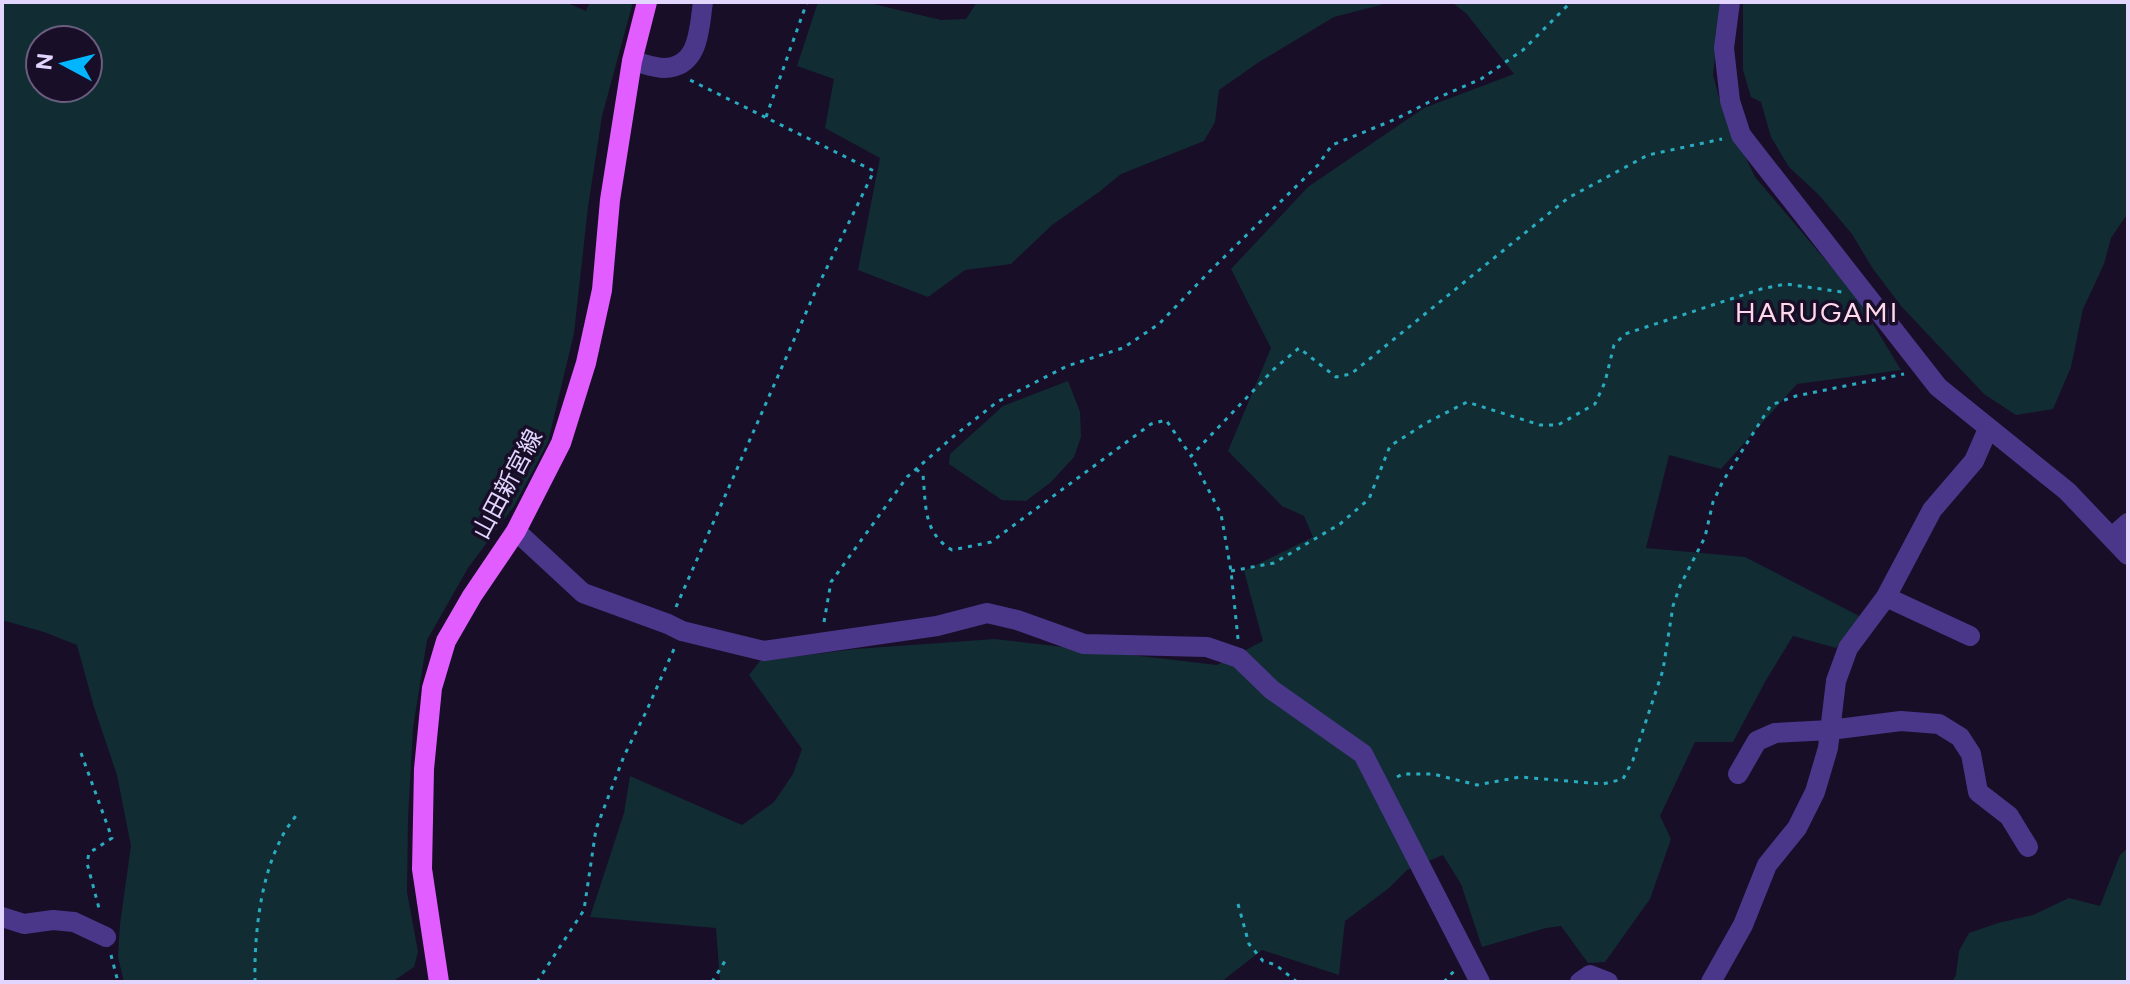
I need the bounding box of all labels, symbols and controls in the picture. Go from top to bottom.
north arrow [24,24,104,104]
text: N [30,52,59,72]
district label: HARUGAMI [1735,295,1899,329]
street label: 山田新宮線 [466,424,548,544]

